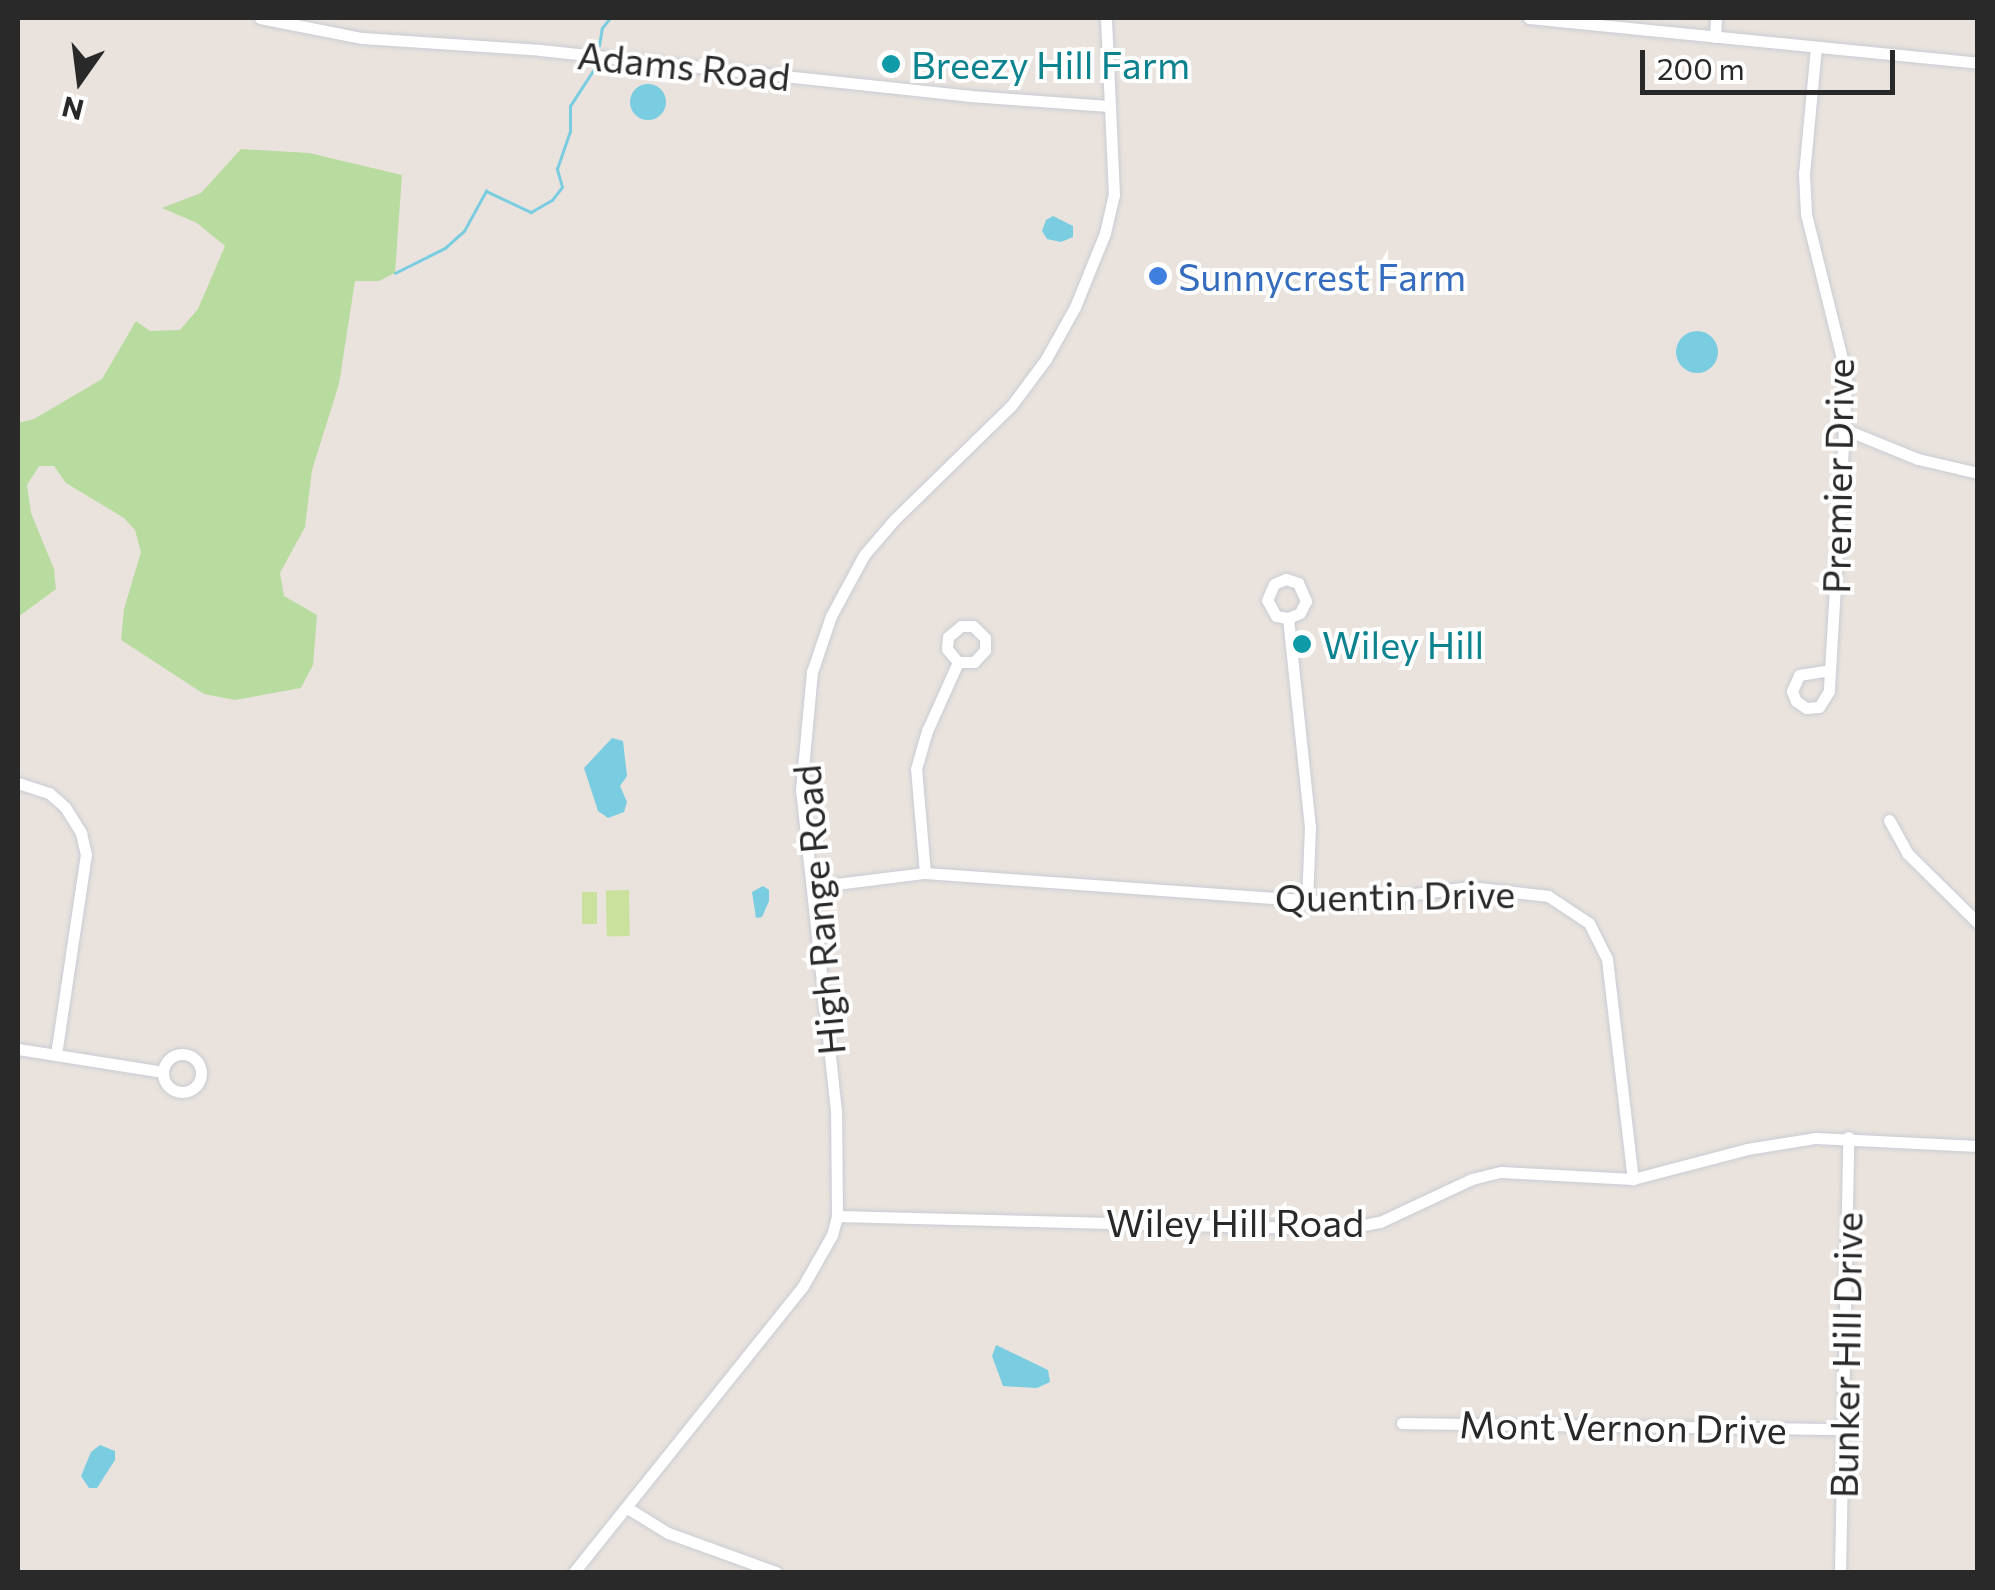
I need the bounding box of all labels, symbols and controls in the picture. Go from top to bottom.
north arrow [30,30,130,130]
scale bar [1645,30,1900,92]
street label: Adams Road [575,31,793,99]
place label: Breezy Hill Farm [911,41,1190,87]
text: 200 m [1657,49,1745,86]
marker: Breezy Hill Farm [880,53,902,75]
text: N [58,90,87,128]
place label: Sunnycrest Farm [1178,253,1466,299]
marker: Sunnycrest Farm [1147,265,1169,287]
street label: Premier Drive [1812,358,1862,594]
place label: Wiley Hill [1322,621,1484,667]
marker: Wiley Hill [1291,633,1313,655]
street label: High Range Road [783,763,853,1057]
street label: Quentin Drive [1274,870,1516,920]
street label: Wiley Hill Road [1106,1199,1364,1245]
street label: Bunker Hill Drive [1820,1211,1870,1499]
street label: Mont Vernon Drive [1459,1400,1787,1452]

